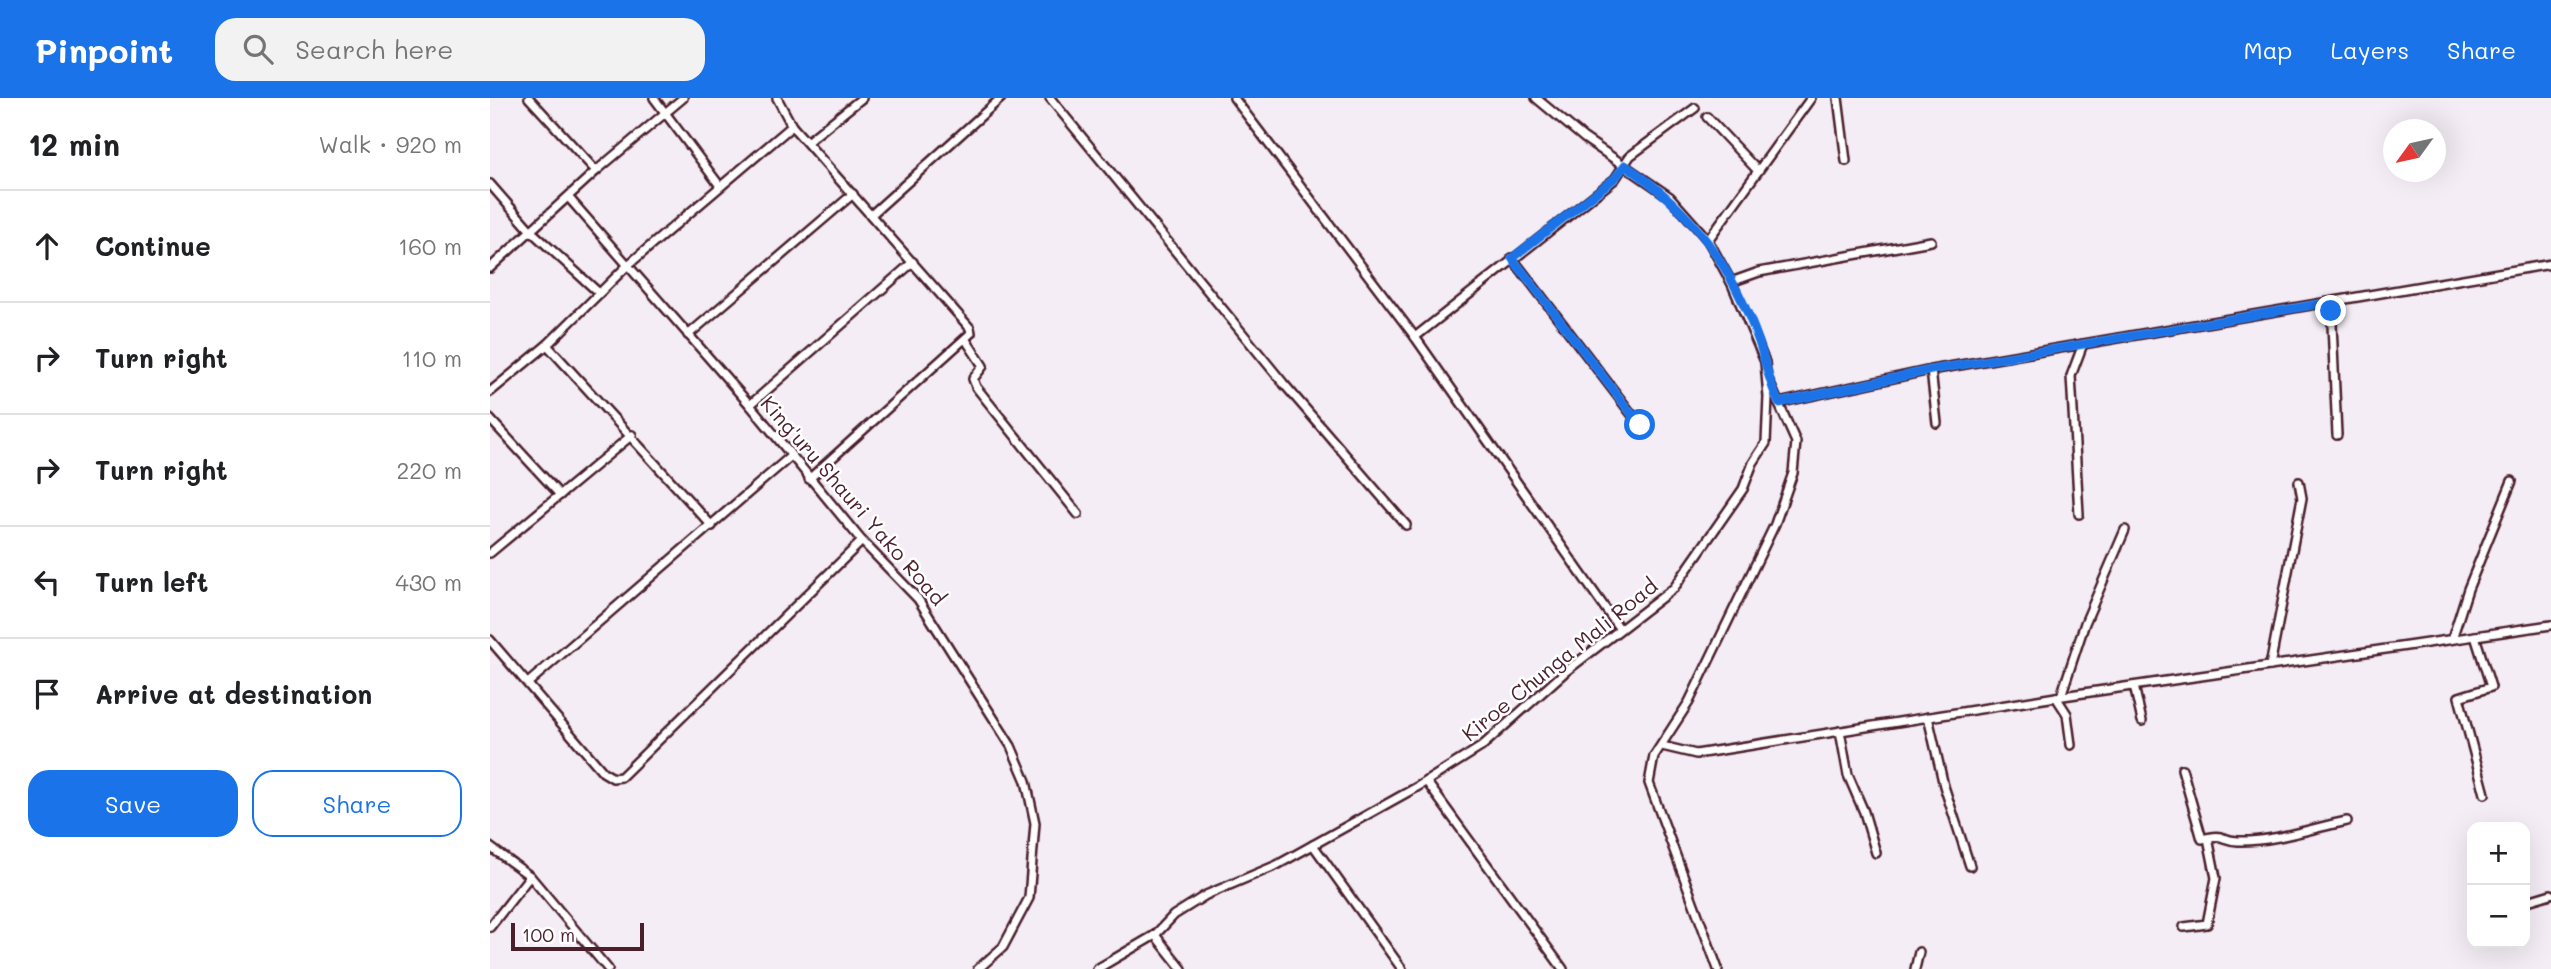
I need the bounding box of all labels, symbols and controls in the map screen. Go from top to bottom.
search box [215,18,705,81]
text: Pinpoint [35,28,173,71]
icon: search [239,30,277,68]
text: Search here [295,32,453,66]
text: Map [2244,34,2292,65]
text: Layers [2330,34,2409,65]
text: Share [2447,34,2516,65]
north arrow [2383,119,2446,182]
text: 12 min [28,124,120,164]
text: Walk · 920 m [318,129,462,159]
icon: ahead [28,227,66,265]
text: Continue [95,229,211,263]
text: 160 m [398,231,462,261]
route end [2315,295,2346,326]
icon: right [28,339,66,377]
text: Turn right [95,341,228,375]
text: 110 m [402,343,462,373]
street label: King'uru Shauri Yako Road [755,390,953,610]
route start [1624,409,1655,440]
icon: right [28,451,66,489]
text: Turn right [95,453,228,487]
text: 220 m [396,455,462,485]
icon: left [28,563,66,601]
text: Turn left [95,565,208,599]
text: 430 m [395,567,462,597]
street label: Kiroe Chunga Mali Road [1456,572,1662,746]
icon: arrive [28,675,66,713]
text: Arrive at destination [95,677,372,711]
button: Save [28,770,238,837]
button: Share [252,770,462,837]
map controls [2467,822,2530,948]
button: + [2467,822,2530,885]
button: − [2467,885,2530,948]
scale bar [511,920,644,952]
text: 100 m [522,922,575,947]

